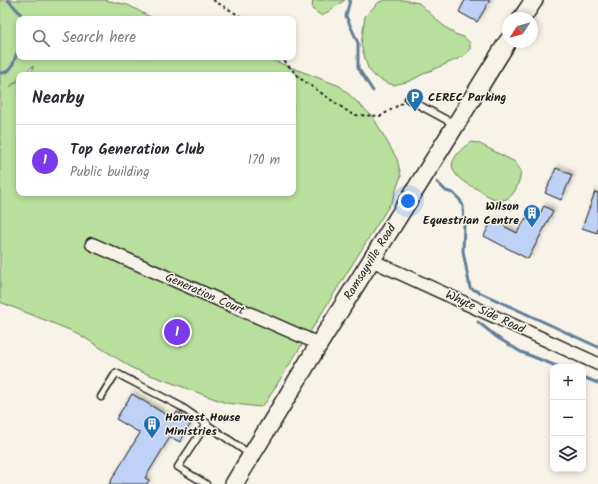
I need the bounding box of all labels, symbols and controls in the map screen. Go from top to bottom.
north arrow [502,12,538,48]
search box [16,16,296,60]
text: Search here [62,26,136,50]
icon: search [30,27,52,49]
text: Nearby [32,85,84,112]
parking icon: CEREC Parking [405,87,425,112]
place label: CEREC Parking [428,88,507,107]
text: Top Generation Club [70,138,204,162]
text: 1 [43,150,47,171]
text: 170 m [248,150,280,171]
text: Public building [70,162,149,183]
your location [398,191,418,211]
place label: Wilson Equestrian Centre [423,197,519,230]
building icon: Wilson Equestrian Centre [522,203,542,228]
street label: Ramsayville Road [339,219,402,304]
street label: Generation Court [162,268,248,320]
street label: Whyte Side Road [442,285,529,339]
pin: 1 [164,317,190,347]
map controls [550,364,586,472]
button: + [550,364,586,400]
button: − [550,400,586,436]
place label: Harvest House Ministries [165,408,241,441]
building icon: Harvest House Ministries [142,414,162,439]
button: layers [550,436,586,472]

